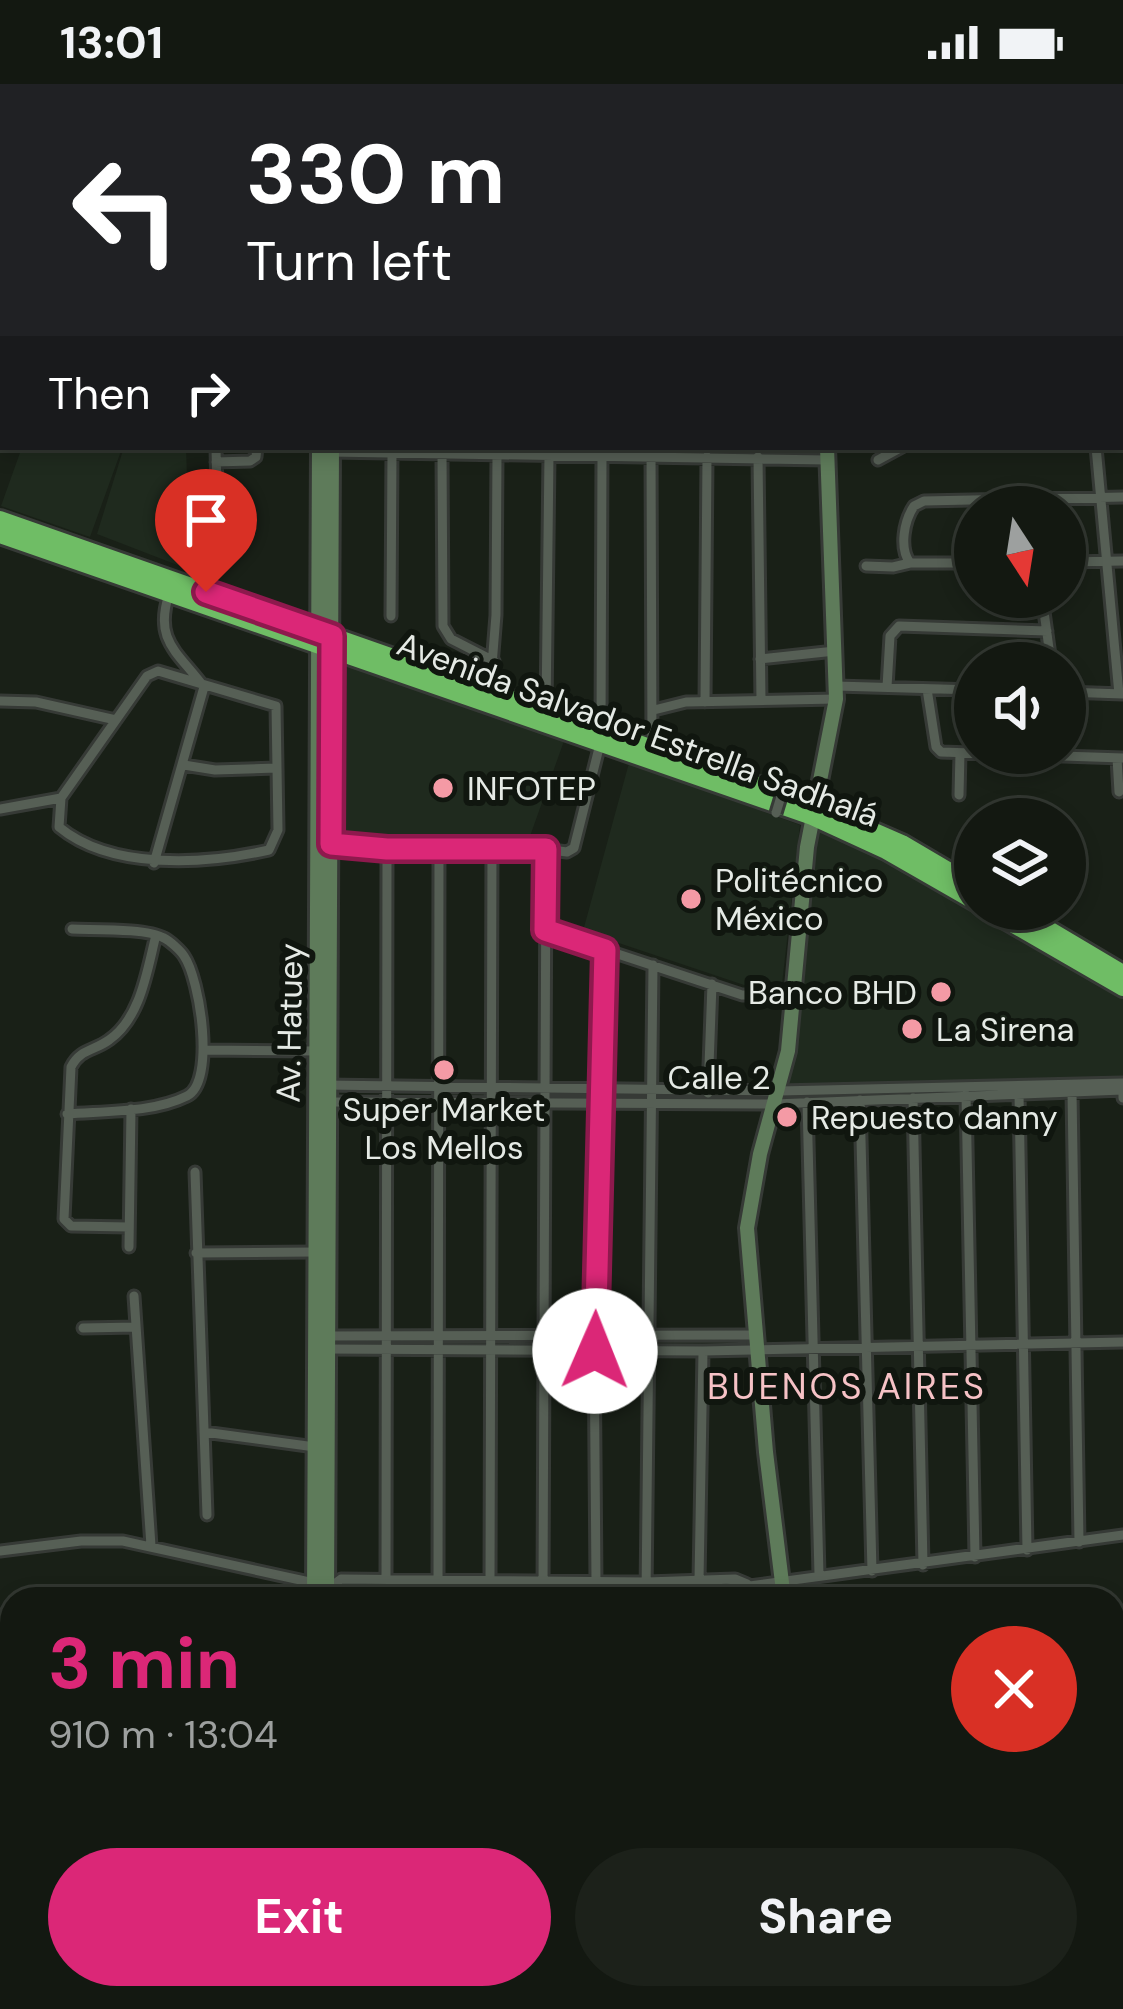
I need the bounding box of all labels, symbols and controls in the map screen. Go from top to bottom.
text: 13:01 [60,13,163,72]
text: 330 m [246,120,505,229]
icon: left [48,132,204,288]
text: Turn left [246,226,452,297]
icon: right [175,360,241,426]
text: Then [48,364,151,423]
pin [155,469,257,592]
north arrow [954,486,1086,618]
map controls [954,486,1086,930]
icon: arrive [173,487,239,553]
street label: Avenida Salvador Estrella Sadhalá [391,622,884,837]
button: sound [954,642,1086,774]
place label: INFOTEP [467,767,596,810]
marker: INFOTEP [430,775,456,801]
button: layers [954,798,1086,930]
place label: Politécnico México [715,859,883,940]
marker: Politécnico México [678,886,704,912]
street label: Av. Hatuey [267,943,312,1103]
place label: Banco BHD [748,971,917,1014]
marker: Banco BHD [928,979,954,1005]
place label: La Sirena [936,1008,1074,1051]
marker: La Sirena [899,1016,925,1042]
street label: Calle 2 [668,1056,770,1099]
marker: Super Market Los Mellos [431,1057,457,1083]
place label: Super Market Los Mellos [343,1088,545,1169]
place label: Repuesto danny [811,1096,1058,1139]
marker: Repuesto danny [774,1104,800,1130]
position arrow [532,1288,658,1414]
district label: BUENOS AIRES [707,1363,987,1410]
text: 3 min [48,1617,240,1710]
button: close [951,1626,1077,1752]
text: 910 m · 13:04 [48,1709,278,1760]
button: Exit [48,1848,551,1986]
button: Share [575,1848,1077,1986]

